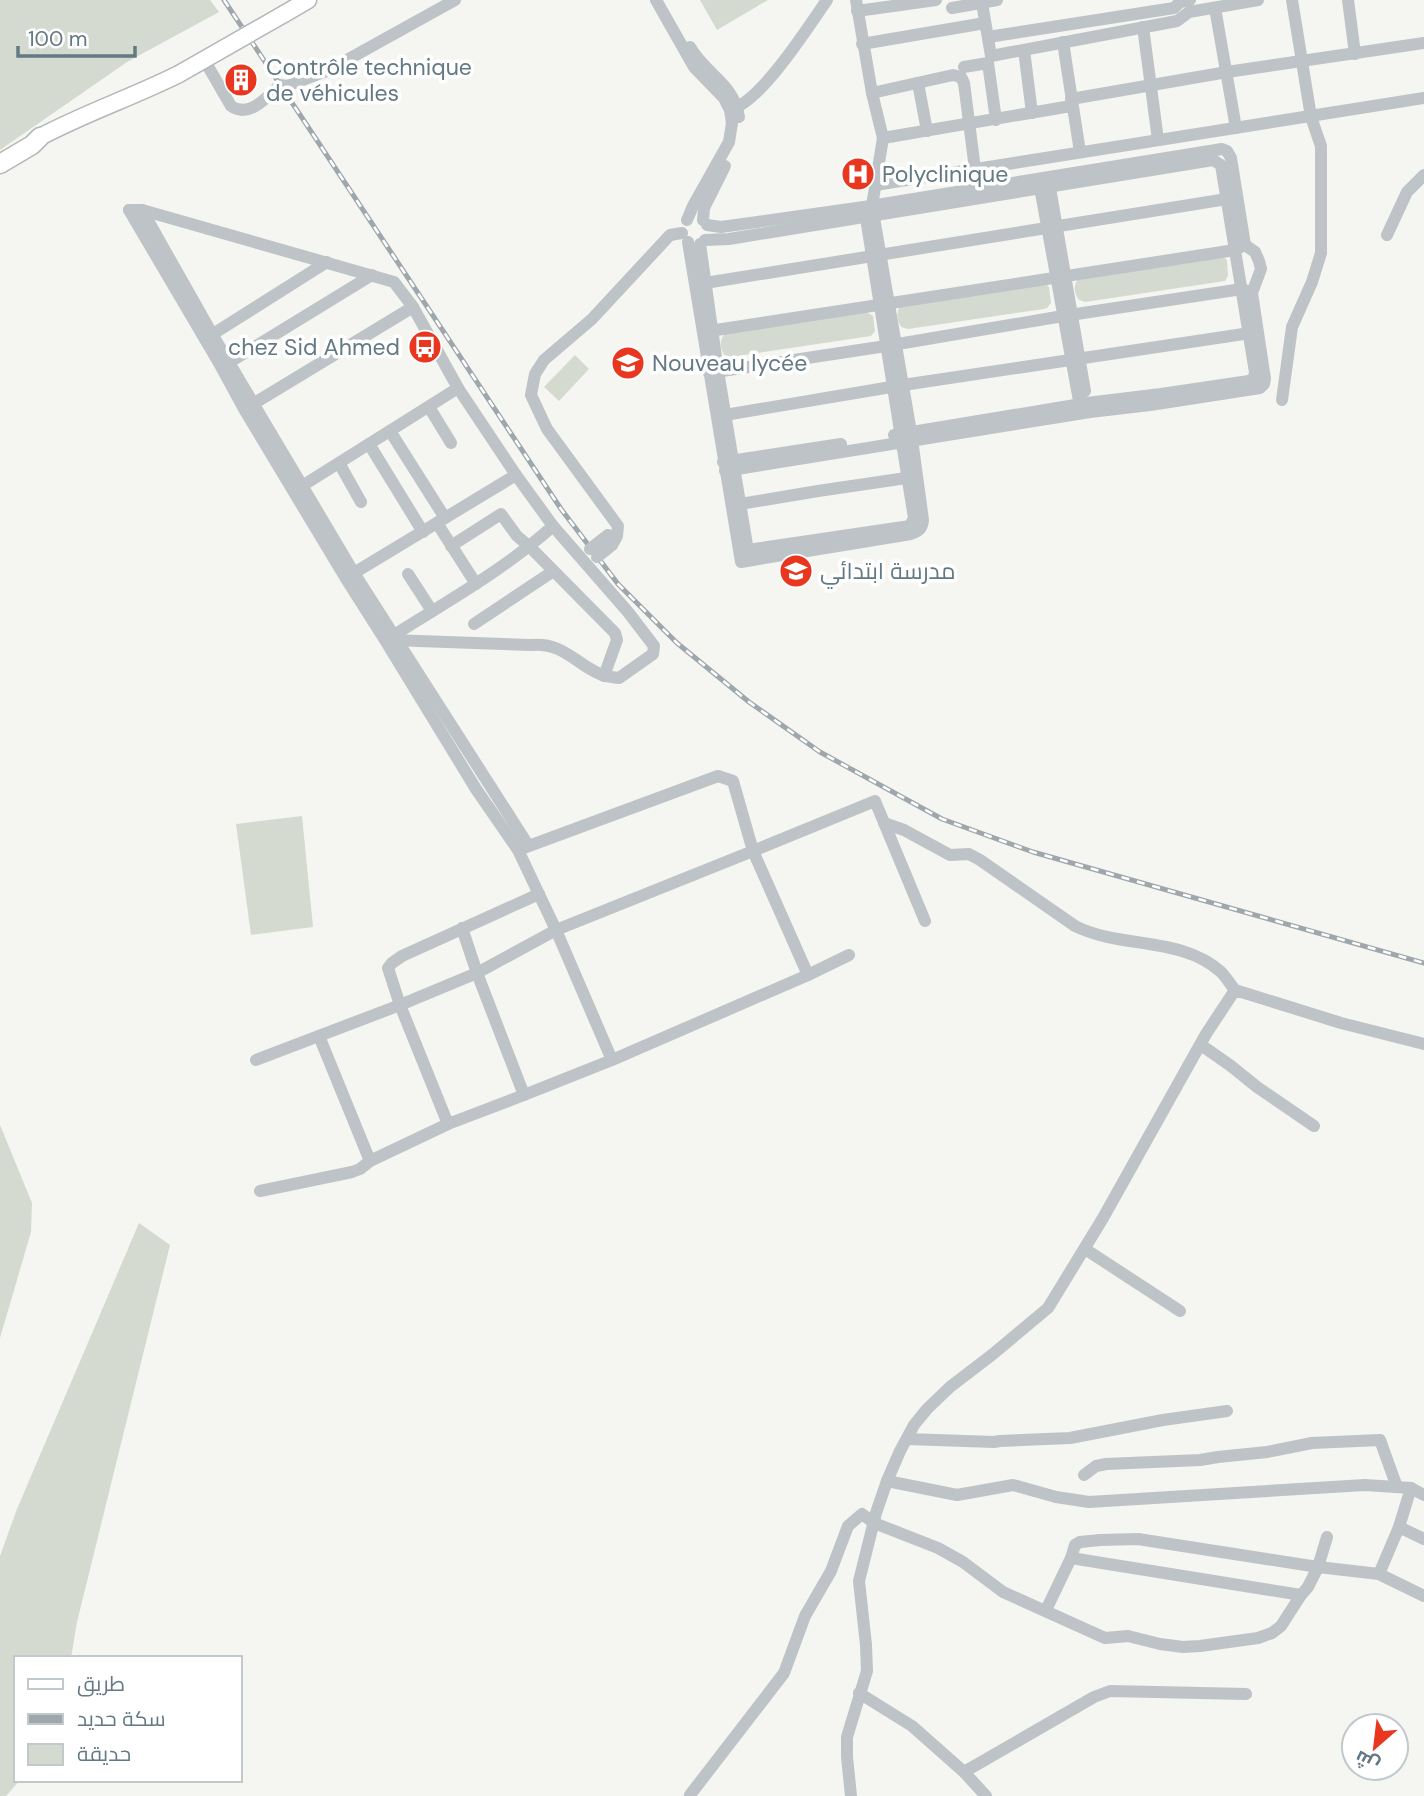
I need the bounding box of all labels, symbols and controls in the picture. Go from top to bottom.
scale bar [18,14,135,58]
text: 100 m [28,25,88,53]
place label: Contrôle technique de véhicules [266,52,472,108]
building icon: Contrôle technique de véhicules [222,61,260,99]
hospital icon: Polyclinique [839,155,877,193]
place label: Polyclinique [882,159,1008,189]
bus stop icon: chez Sid Ahmed [406,328,444,366]
place label: chez Sid Ahmed [228,332,400,362]
school or university icon: Nouveau lycée [609,344,647,382]
place label: Nouveau lycée [652,348,807,378]
school or university icon: مدرسة ابتدائي [777,552,815,590]
place label: مدرسة ابتدائي [820,556,956,589]
legend [14,1656,242,1782]
text: طريق [77,1670,125,1698]
text: سكة حديد [77,1705,166,1733]
north arrow [1340,1712,1410,1782]
text: حديقة [77,1740,131,1768]
text: ش [1351,1745,1384,1778]

